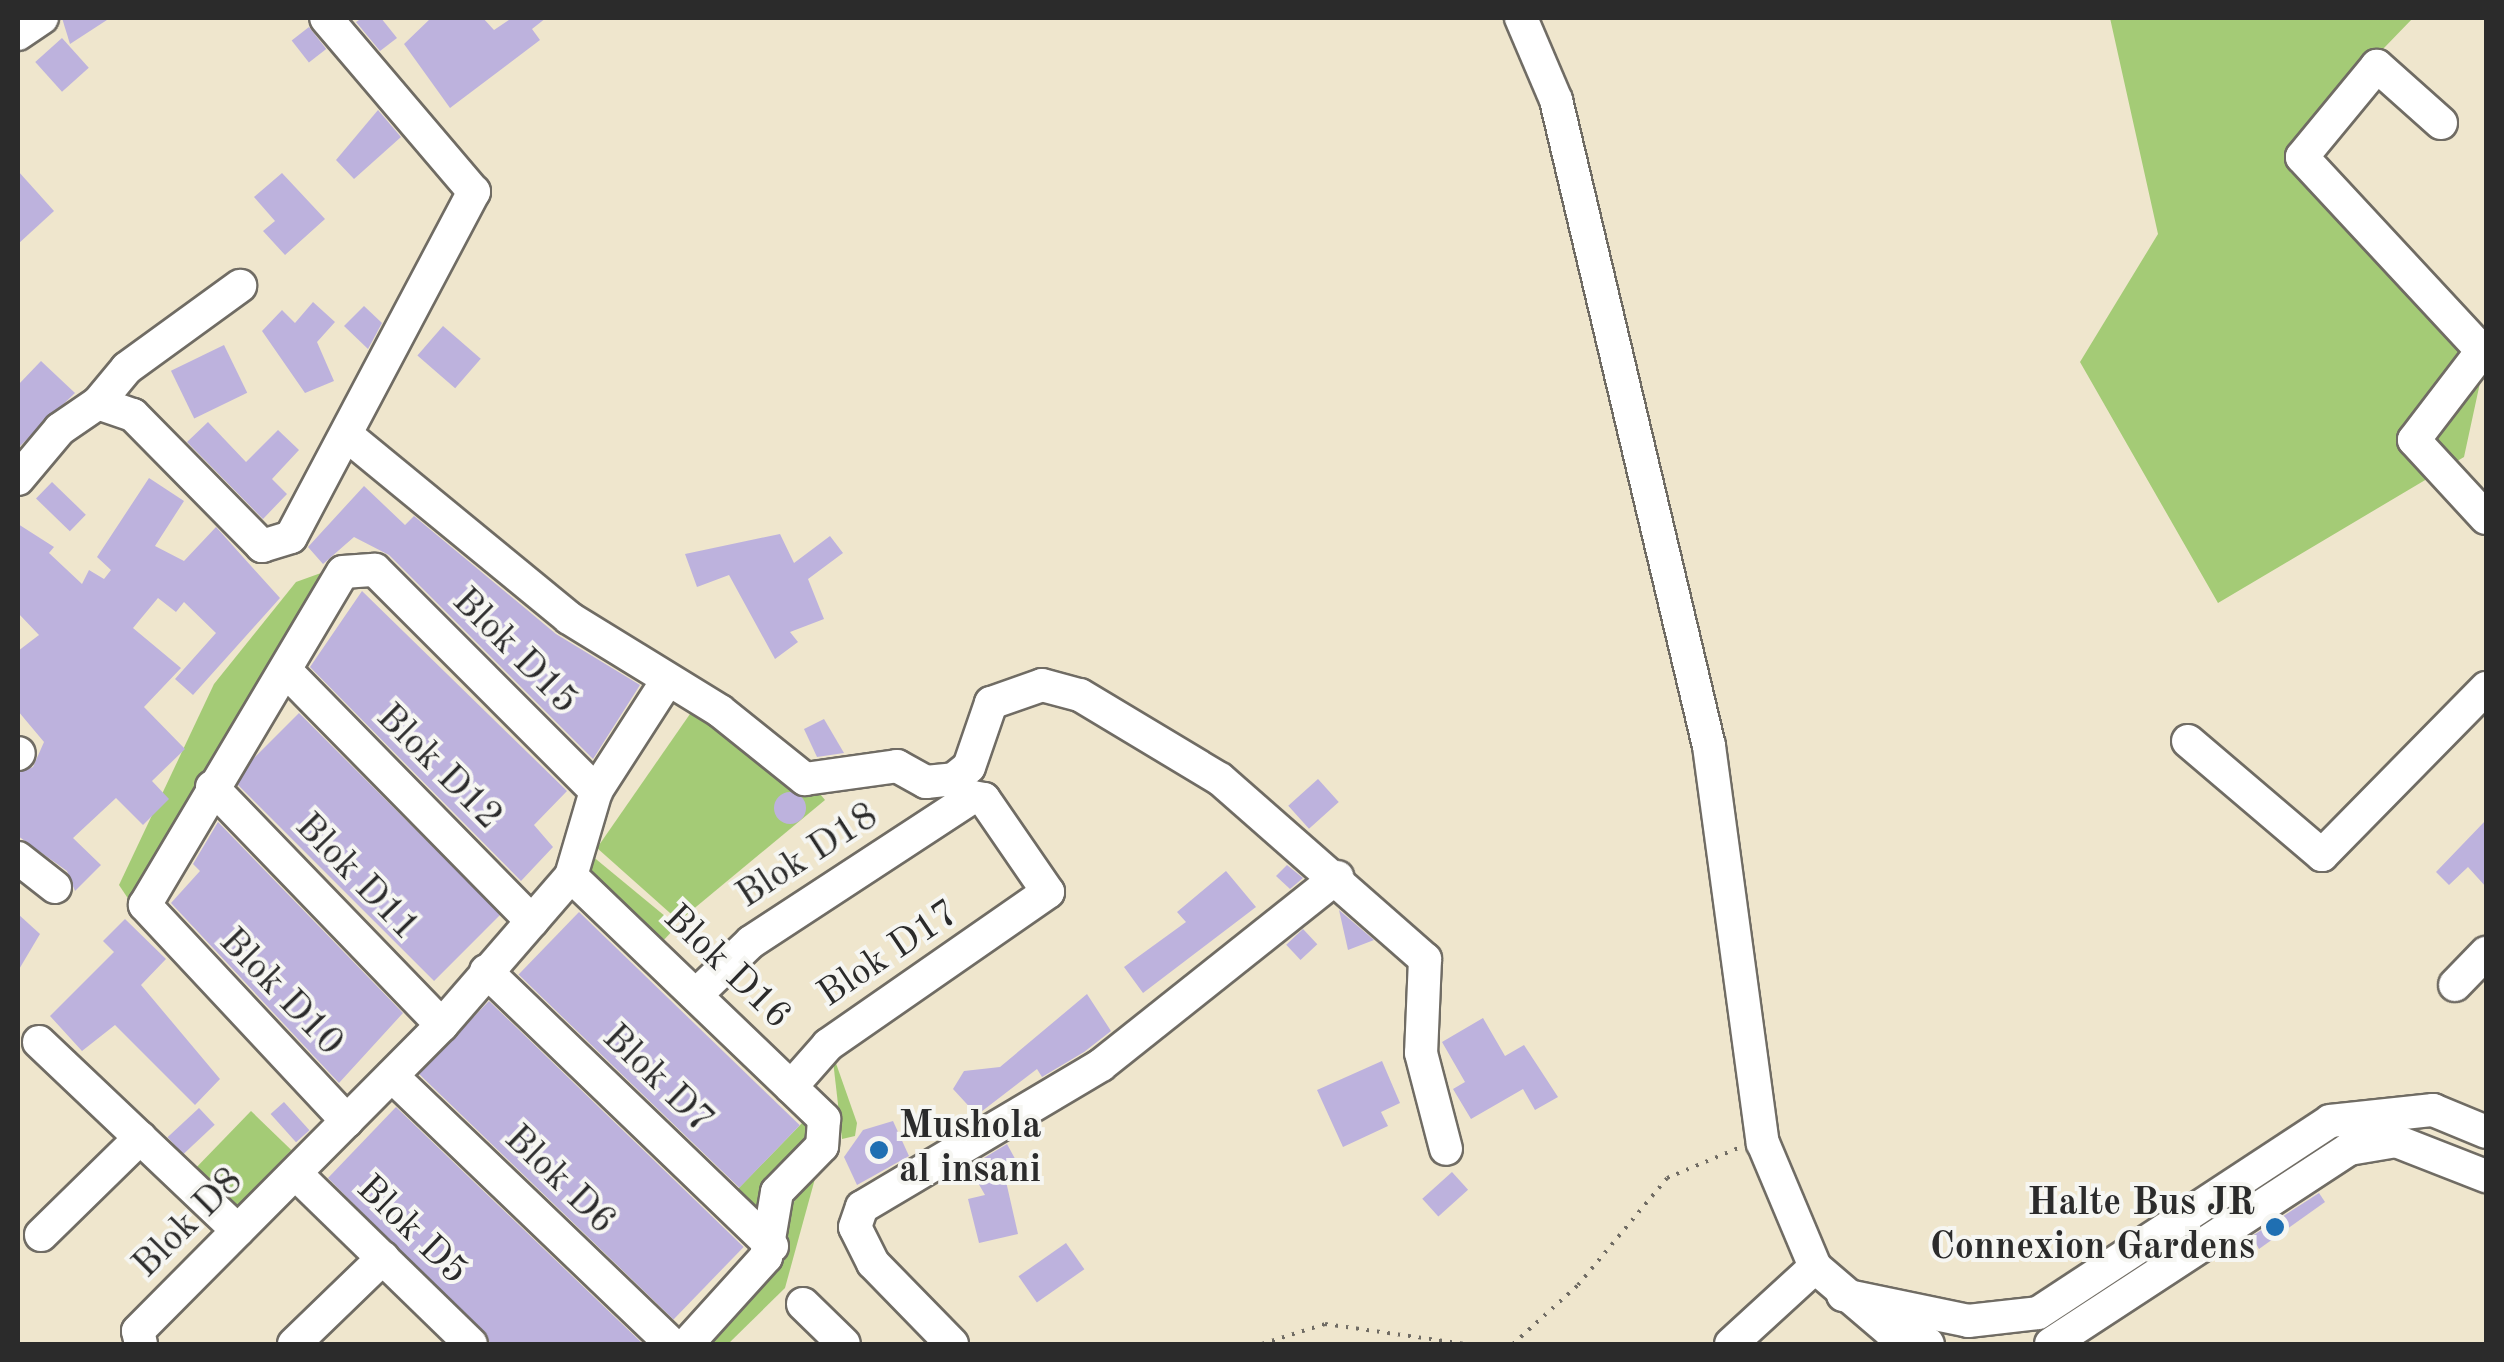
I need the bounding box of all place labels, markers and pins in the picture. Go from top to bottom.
place label: Mushola al insani [899,1105,1041,1194]
marker: Mushola al insani [868,1139,890,1161]
place label: Halte Bus JR Connexion Gardens [1930,1182,2255,1272]
marker: Halte Bus JR Connexion Gardens [2264,1216,2286,1238]

